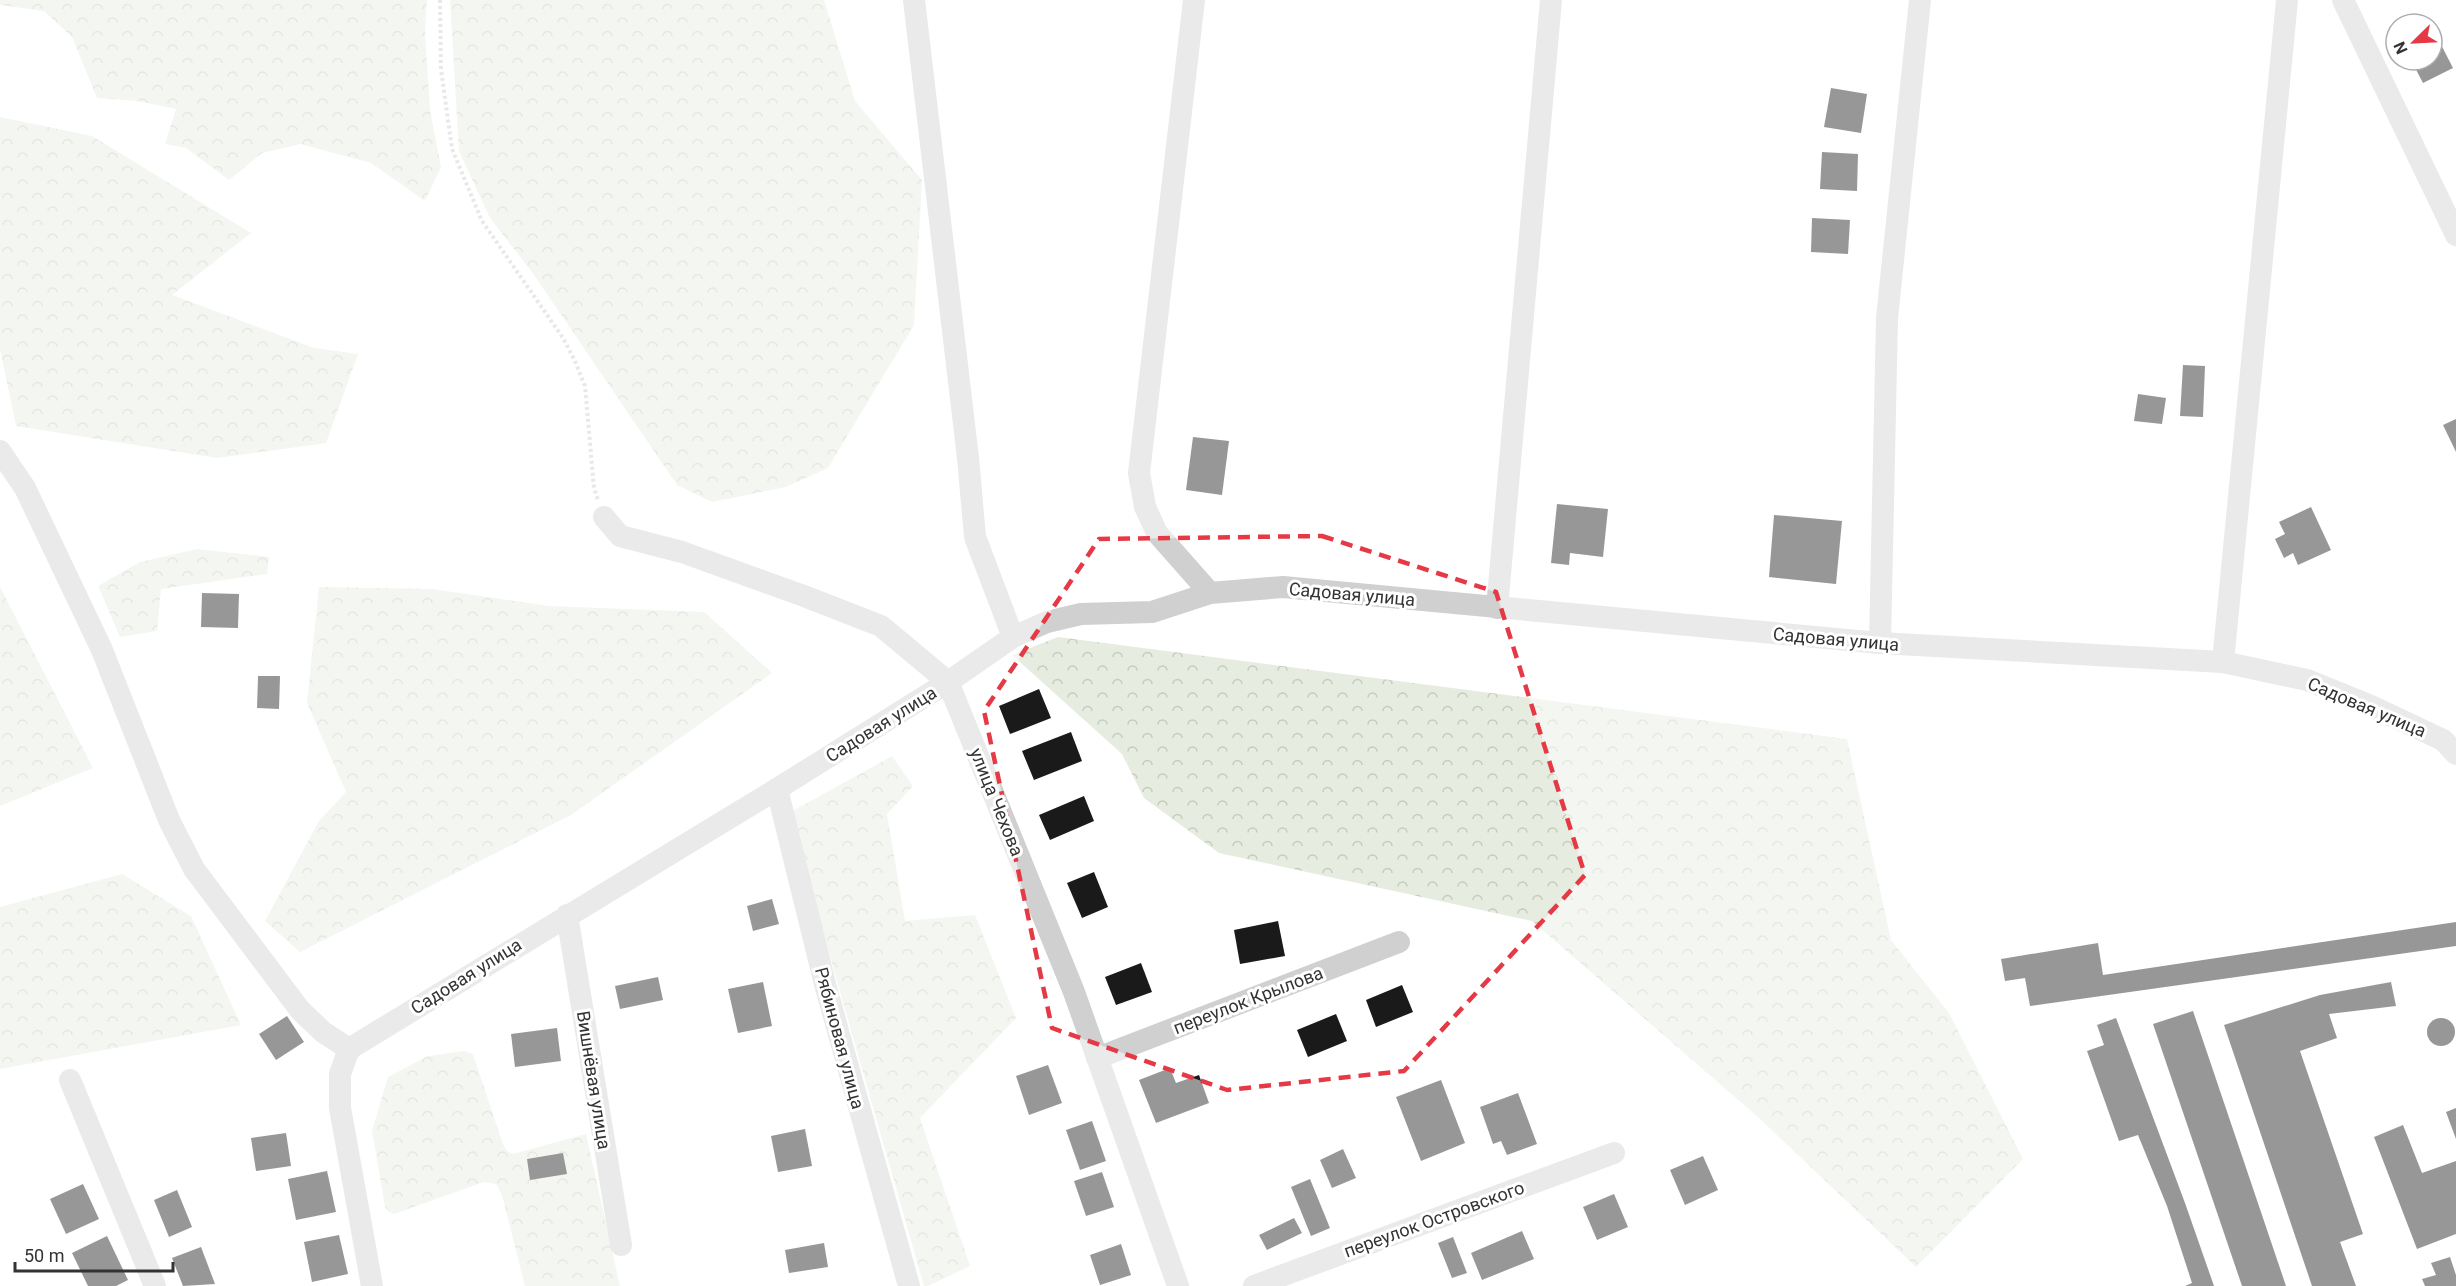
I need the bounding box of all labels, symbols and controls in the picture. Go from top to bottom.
north arrow [2384,12,2444,72]
text: N [2390,39,2412,57]
street label: Садовая улица [1288,578,1416,610]
street label: Садовая улица [1772,623,1900,655]
street label: Садовая улица [2305,673,2429,741]
street label: Садовая улица [822,682,940,766]
street label: улица Чехова [966,745,1028,859]
street label: Садовая улица [407,934,525,1018]
street label: переулок Крылова [1170,962,1326,1038]
street label: Рябиновая улица [811,965,869,1111]
street label: Вишнёвая улица [573,1009,615,1151]
street label: переулок Островского [1341,1177,1527,1261]
scale bar [15,1235,172,1273]
text: 50 m [24,1245,64,1266]

